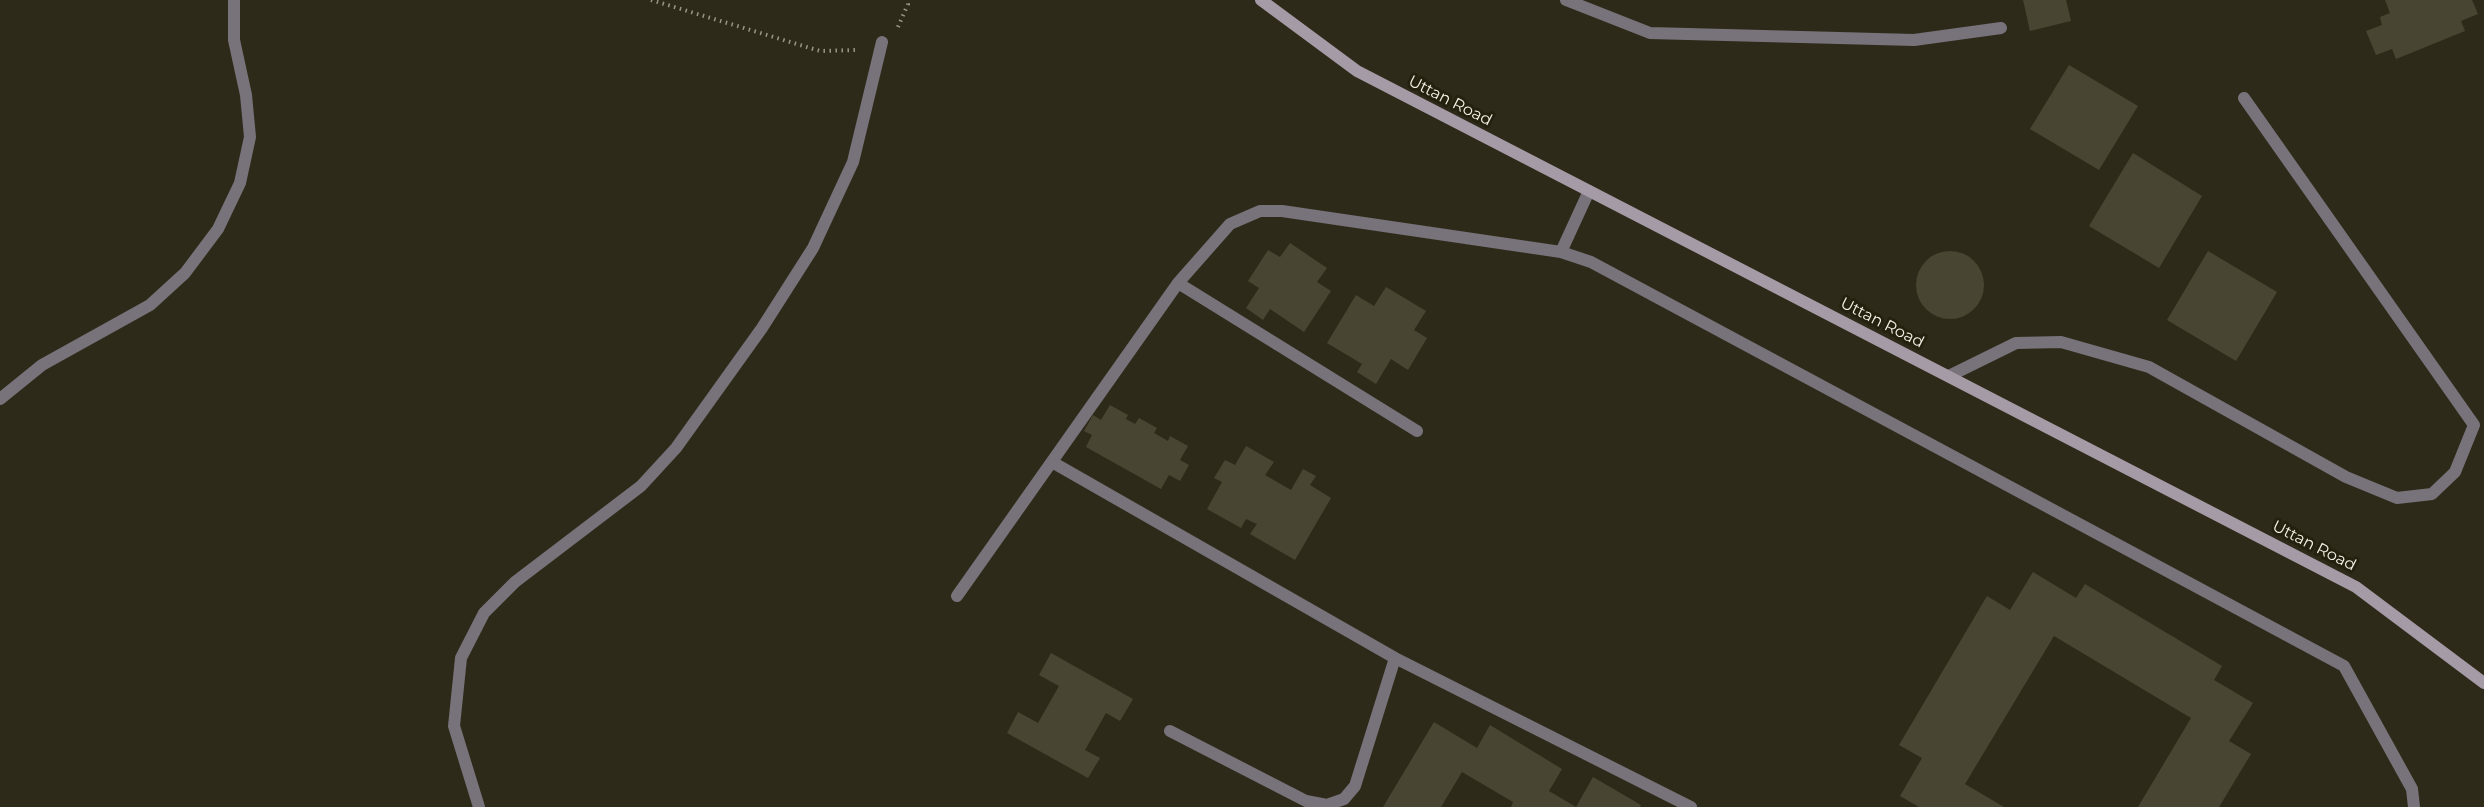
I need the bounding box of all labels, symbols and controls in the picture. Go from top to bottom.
street label: Uttan Road [1405,72,1495,130]
street label: Uttan Road [1837,294,1927,352]
street label: Uttan Road [2269,517,2359,575]

